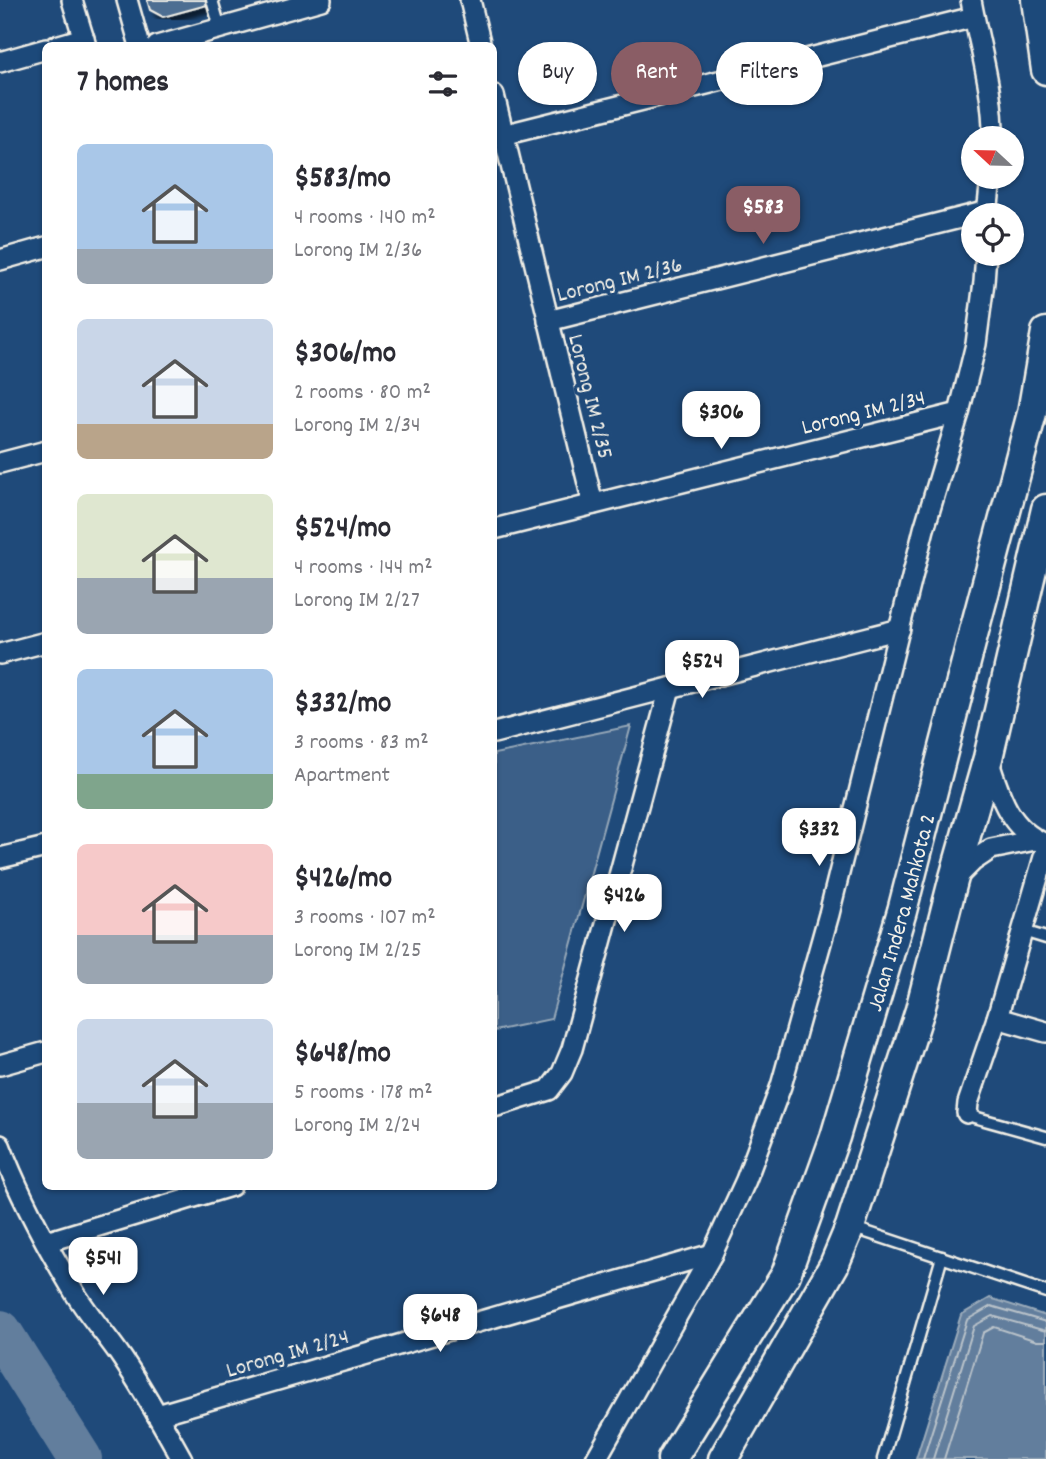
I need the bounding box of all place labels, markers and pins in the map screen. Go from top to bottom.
pin: $583 [722,187,804,246]
pin: $306 [680,392,762,451]
pin: $524 [661,640,743,700]
pin: $332 [778,808,860,868]
pin: $426 [583,874,665,934]
pin: $541 [62,1238,144,1297]
pin: $648 [399,1294,481,1354]

